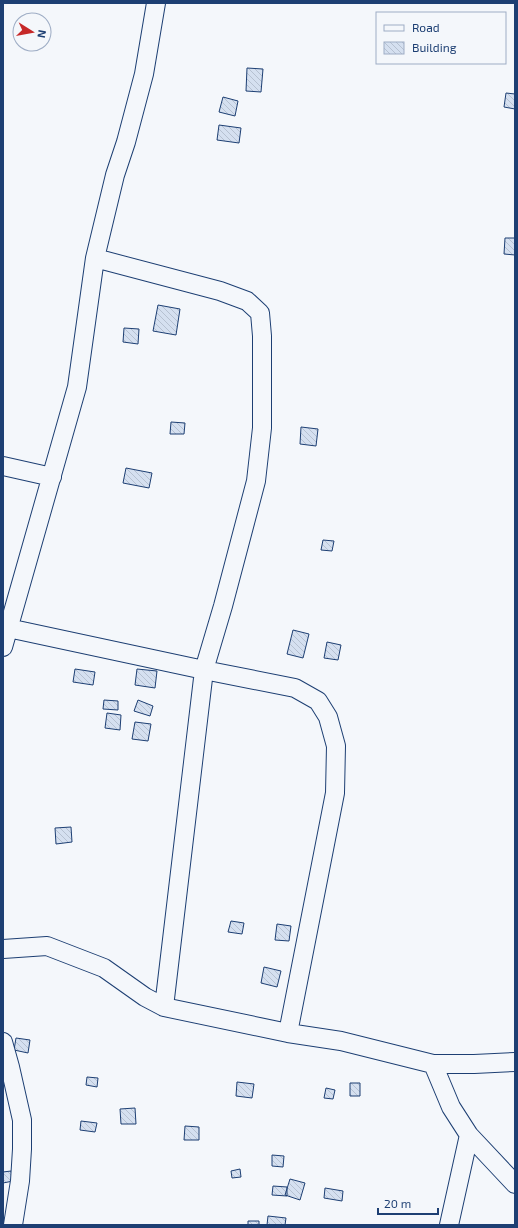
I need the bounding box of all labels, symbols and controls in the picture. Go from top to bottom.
north arrow [12,12,52,52]
legend [376,12,506,64]
text: Road [412,20,440,34]
text: N [35,29,49,39]
text: Building [412,40,457,54]
scale bar [378,1190,438,1216]
text: 20 m [384,1196,411,1210]

